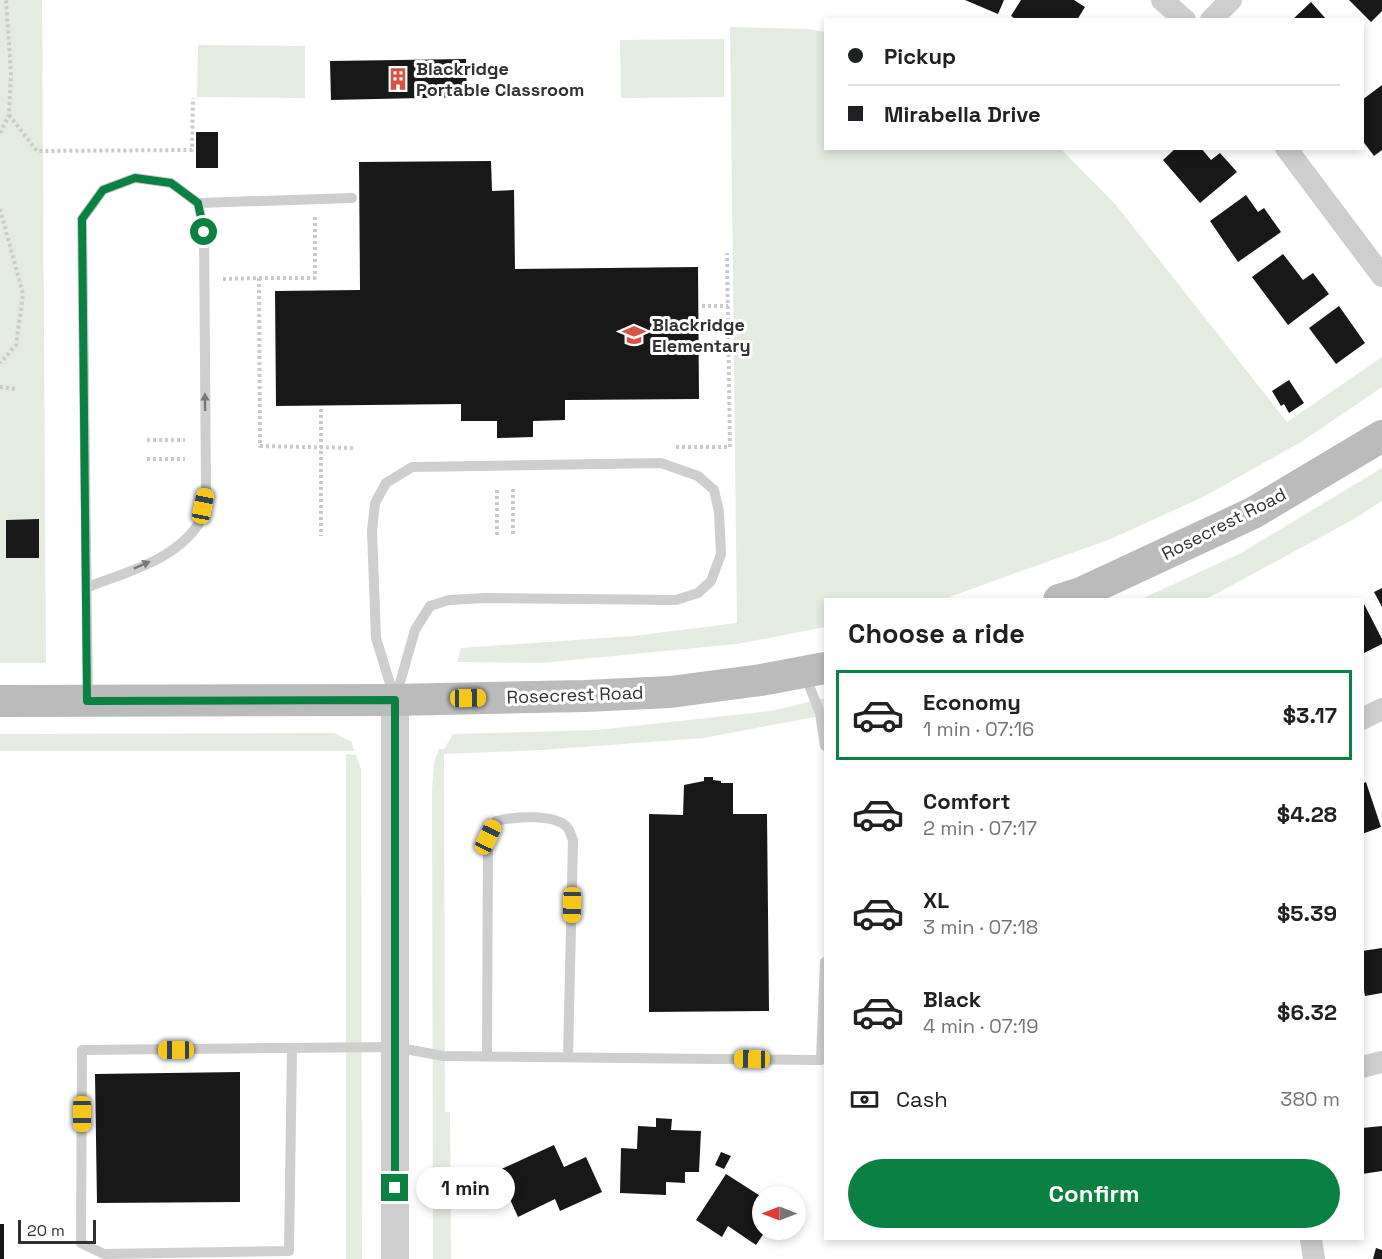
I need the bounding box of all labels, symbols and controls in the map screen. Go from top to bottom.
text: Pickup [884,42,956,70]
place label: Blackridge Portable Classroom [416,57,584,101]
building icon: Blackridge Portable Classroom [385,66,411,92]
text: Mirabella Drive [884,100,1041,128]
route start [190,218,217,245]
place label: Blackridge Elementary [652,313,751,357]
school or university icon: Blackridge Elementary [621,322,647,348]
one-way arrow [200,392,210,411]
street label: Rosecrest Road [1158,482,1290,565]
car [191,487,215,525]
one-way arrow [133,560,151,570]
text: Choose a ride [848,616,1025,651]
street label: Rosecrest Road [506,681,644,708]
icon: car [851,688,905,742]
text: Economy [923,688,1021,716]
car [450,689,486,707]
text: $3.17 [1283,701,1337,729]
text: 1 min · 07:16 [923,716,1034,742]
icon: car [851,787,905,841]
text: Comfort [923,787,1011,815]
text: $4.28 [1277,800,1337,828]
text: 2 min · 07:17 [923,815,1037,841]
car [472,817,504,857]
icon: car [851,886,905,940]
text: XL [923,886,949,914]
car [563,887,581,923]
text: $5.39 [1277,899,1337,927]
text: 3 min · 07:18 [923,914,1038,940]
icon: car [851,985,905,1039]
text: Black [923,985,981,1013]
text: $6.32 [1277,998,1337,1026]
text: 4 min · 07:19 [923,1013,1038,1039]
car [158,1041,194,1059]
car [734,1050,770,1068]
icon: cash [848,1083,881,1116]
text: Cash [896,1085,948,1113]
text: 380 m [1280,1086,1340,1112]
car [73,1096,91,1132]
button: Confirm [848,1159,1340,1228]
callout: 1 min [416,1167,515,1209]
route end [381,1174,408,1201]
text: 1 min [441,1175,490,1201]
north arrow [752,1186,806,1240]
map controls [752,1186,806,1240]
scale bar [18,1217,96,1244]
text: 20 m [27,1220,65,1241]

